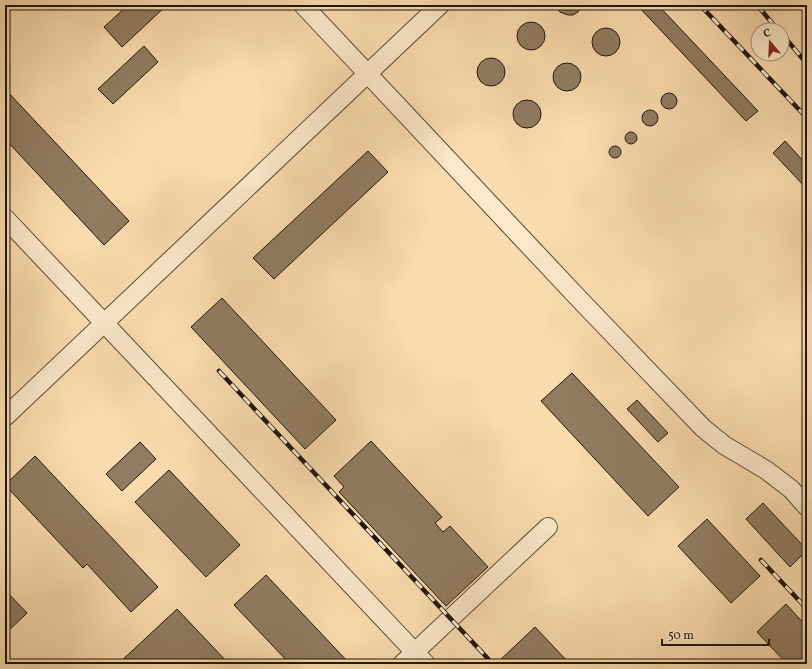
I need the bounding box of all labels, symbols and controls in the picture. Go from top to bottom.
north arrow [750,22,790,62]
text: С [761,26,773,42]
scale bar [662,621,769,647]
text: 50 m [668,628,694,644]

